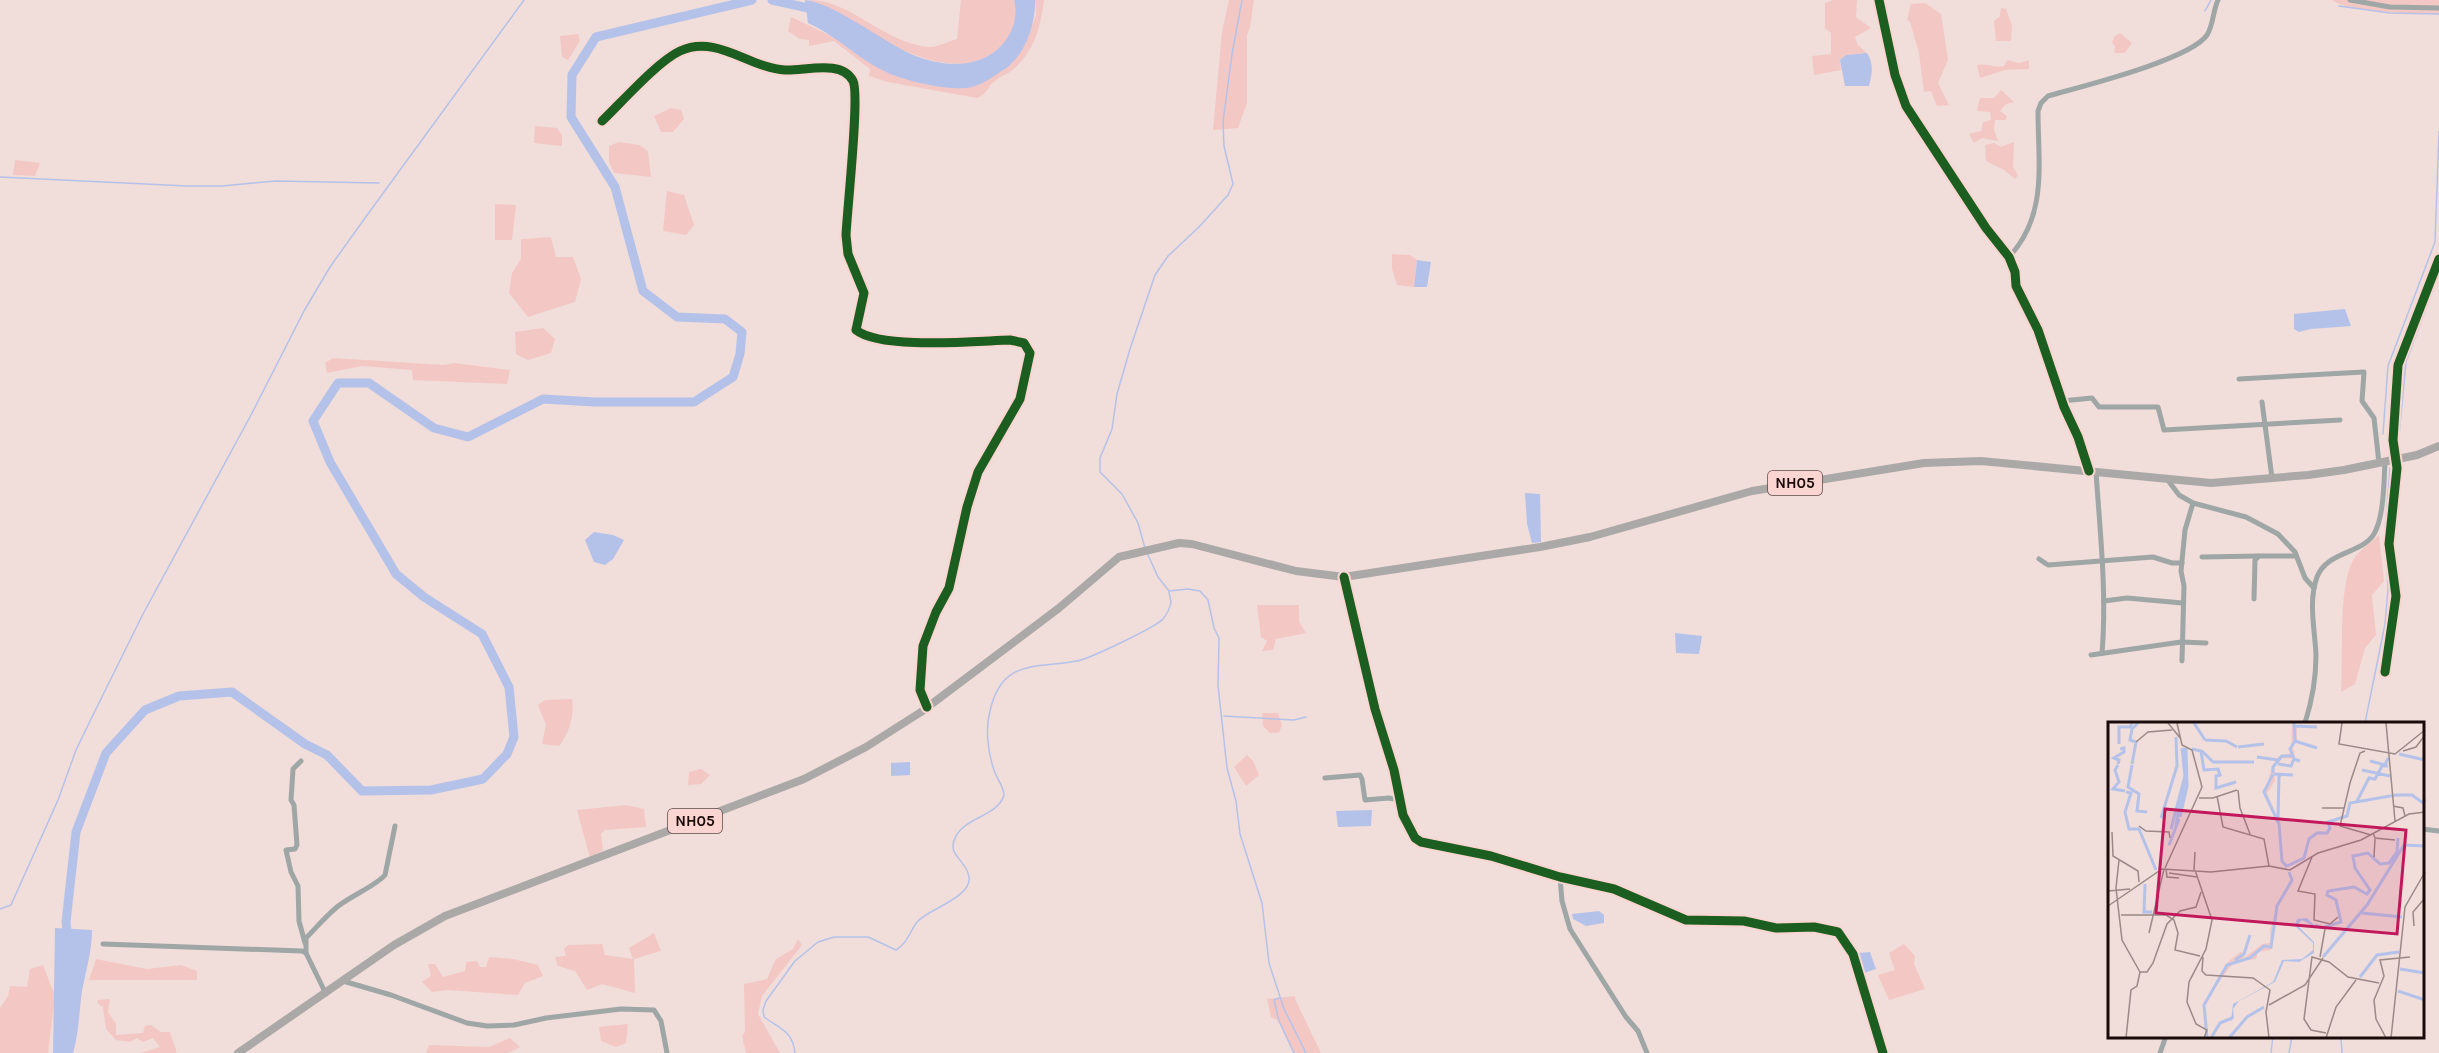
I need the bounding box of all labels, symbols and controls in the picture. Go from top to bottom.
road number: NH05 [1768,471,1822,495]
inset map [2108,722,2424,1038]
road number: NH05 [668,809,722,833]

